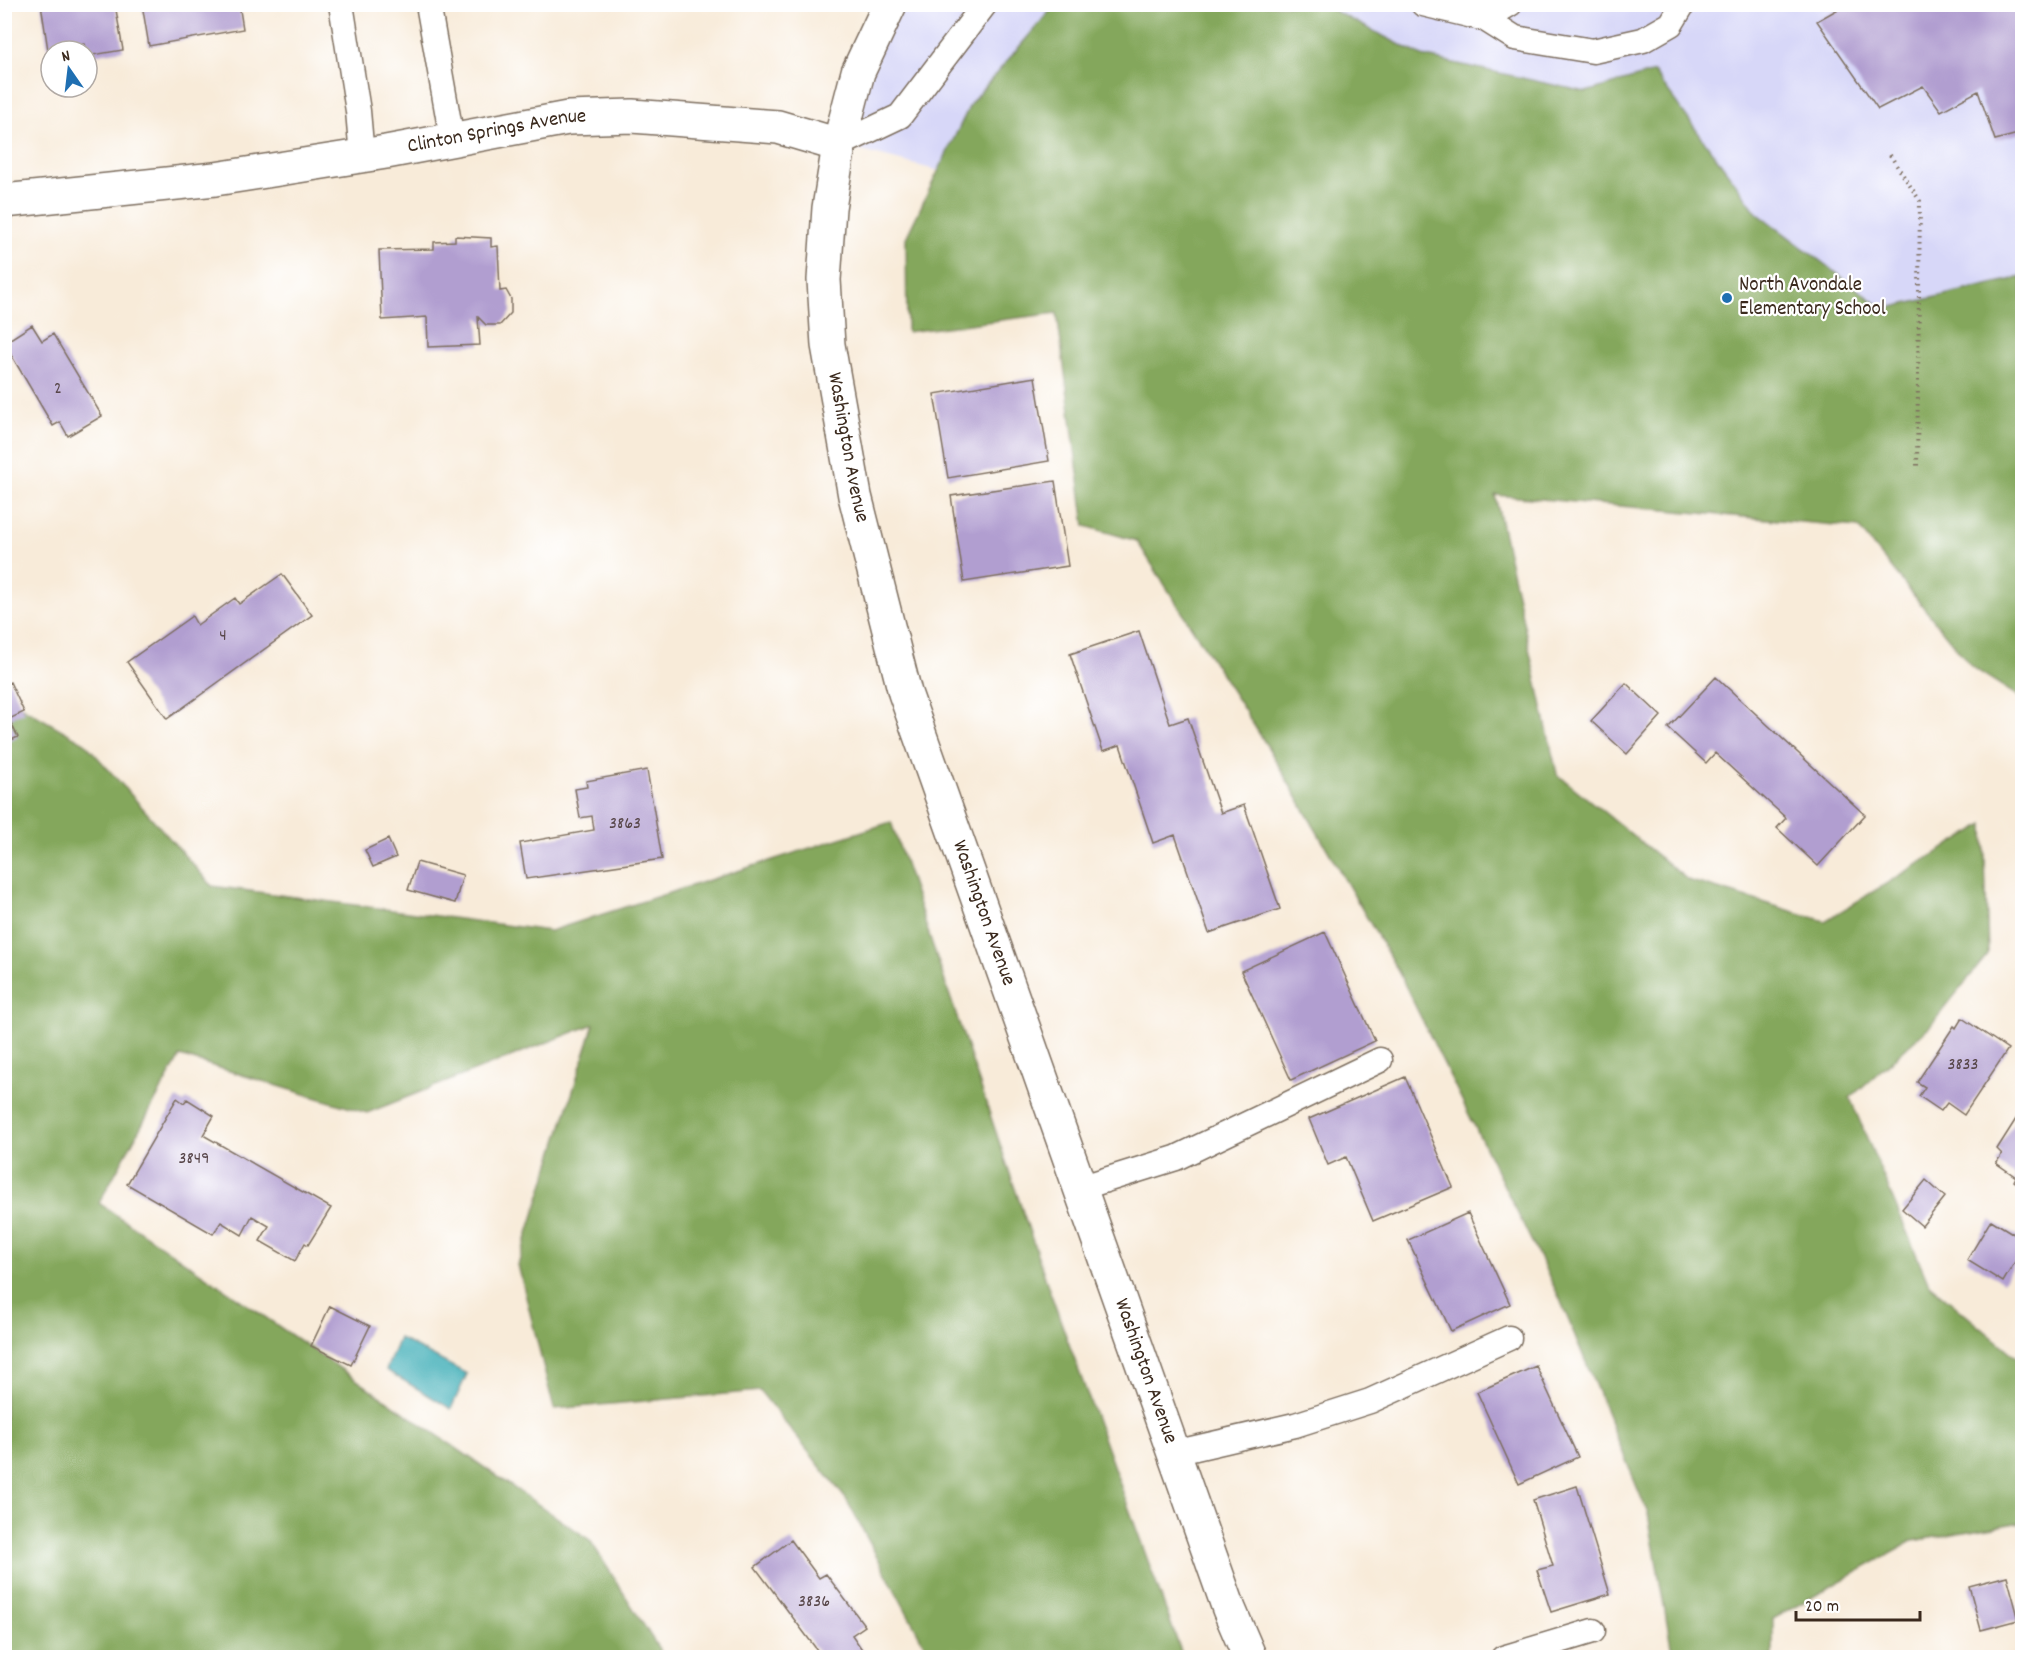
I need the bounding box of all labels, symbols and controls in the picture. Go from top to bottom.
north arrow [39,39,99,99]
text: N [59,45,73,69]
street label: Clinton Springs Avenue [405,102,587,163]
place label: North Avondale Elementary School [1739,271,1886,325]
marker: North Avondale Elementary School [1720,291,1734,305]
street label: Washington Avenue [818,370,876,526]
house number: 2 [54,377,62,402]
house number: 4 [219,624,227,649]
house number: 3863 [609,812,641,837]
street label: Washington Avenue [943,837,1022,990]
house number: 3833 [1947,1053,1979,1078]
house number: 3849 [179,1147,209,1172]
street label: Washington Avenue [1105,1295,1185,1448]
scale bar [1796,1584,1920,1622]
house number: 3836 [798,1590,830,1615]
text: 20 m [1805,1595,1839,1620]

